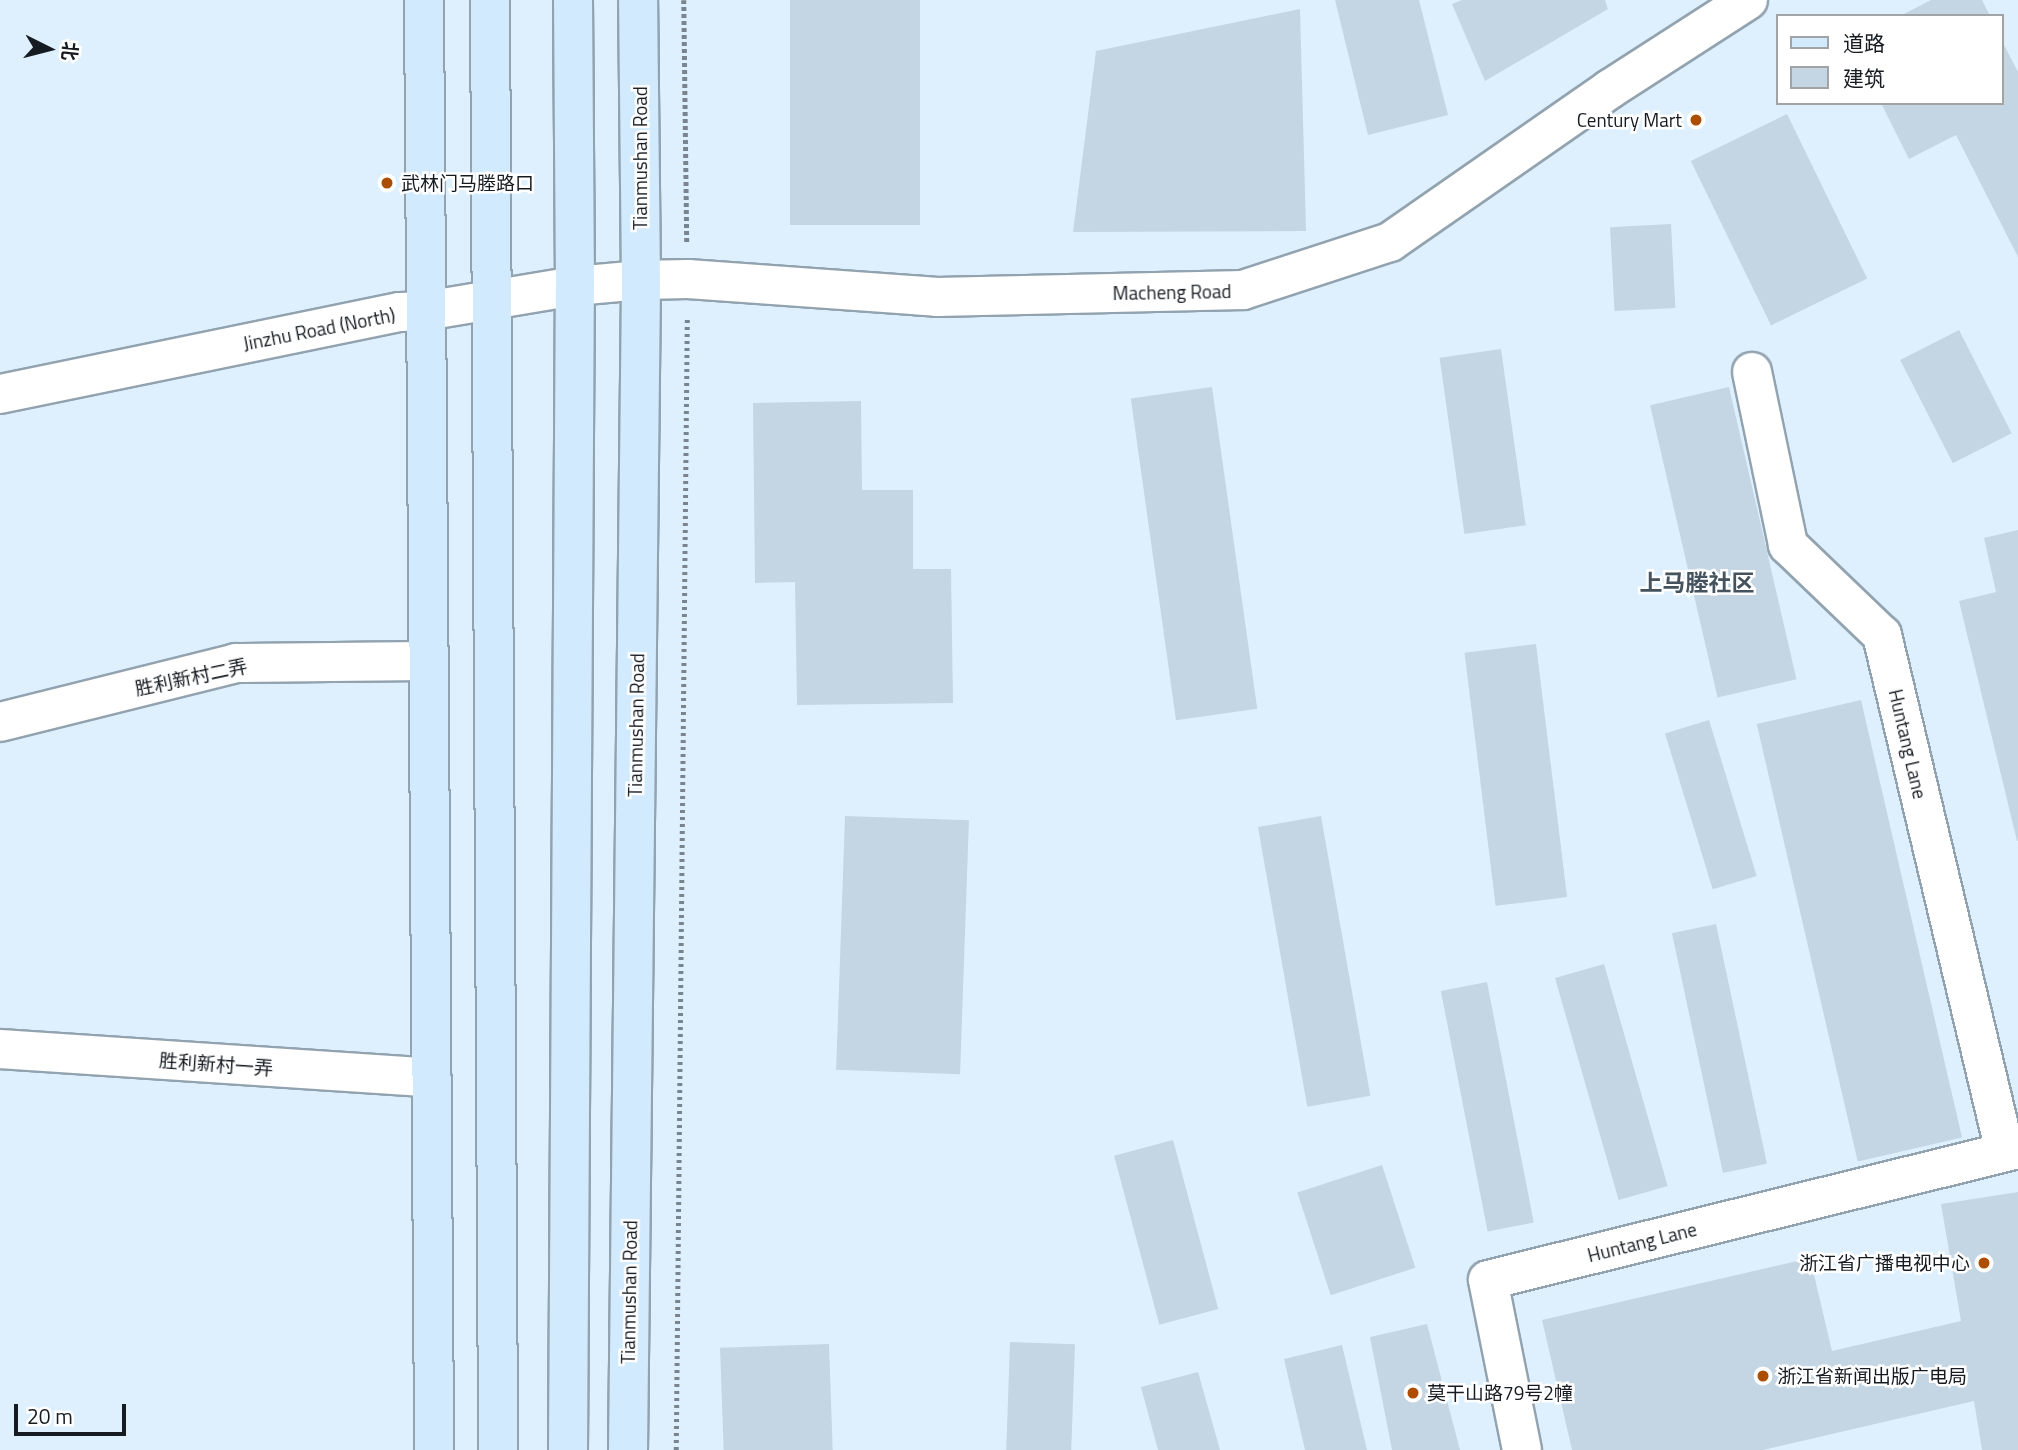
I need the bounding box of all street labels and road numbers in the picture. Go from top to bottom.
street label: Tianmushan Road [629,86,651,230]
street label: Macheng Road [1112,280,1232,304]
street label: Jinzhu Road (North) [241,303,397,355]
street label: Tianmushan Road [623,653,649,797]
street label: 胜利新村二弄 [133,654,249,700]
street label: Huntang Lane [1884,687,1932,801]
street label: 胜利新村一弄 [158,1049,274,1079]
street label: Huntang Lane [1585,1217,1699,1267]
street label: Tianmushan Road [616,1220,642,1364]

